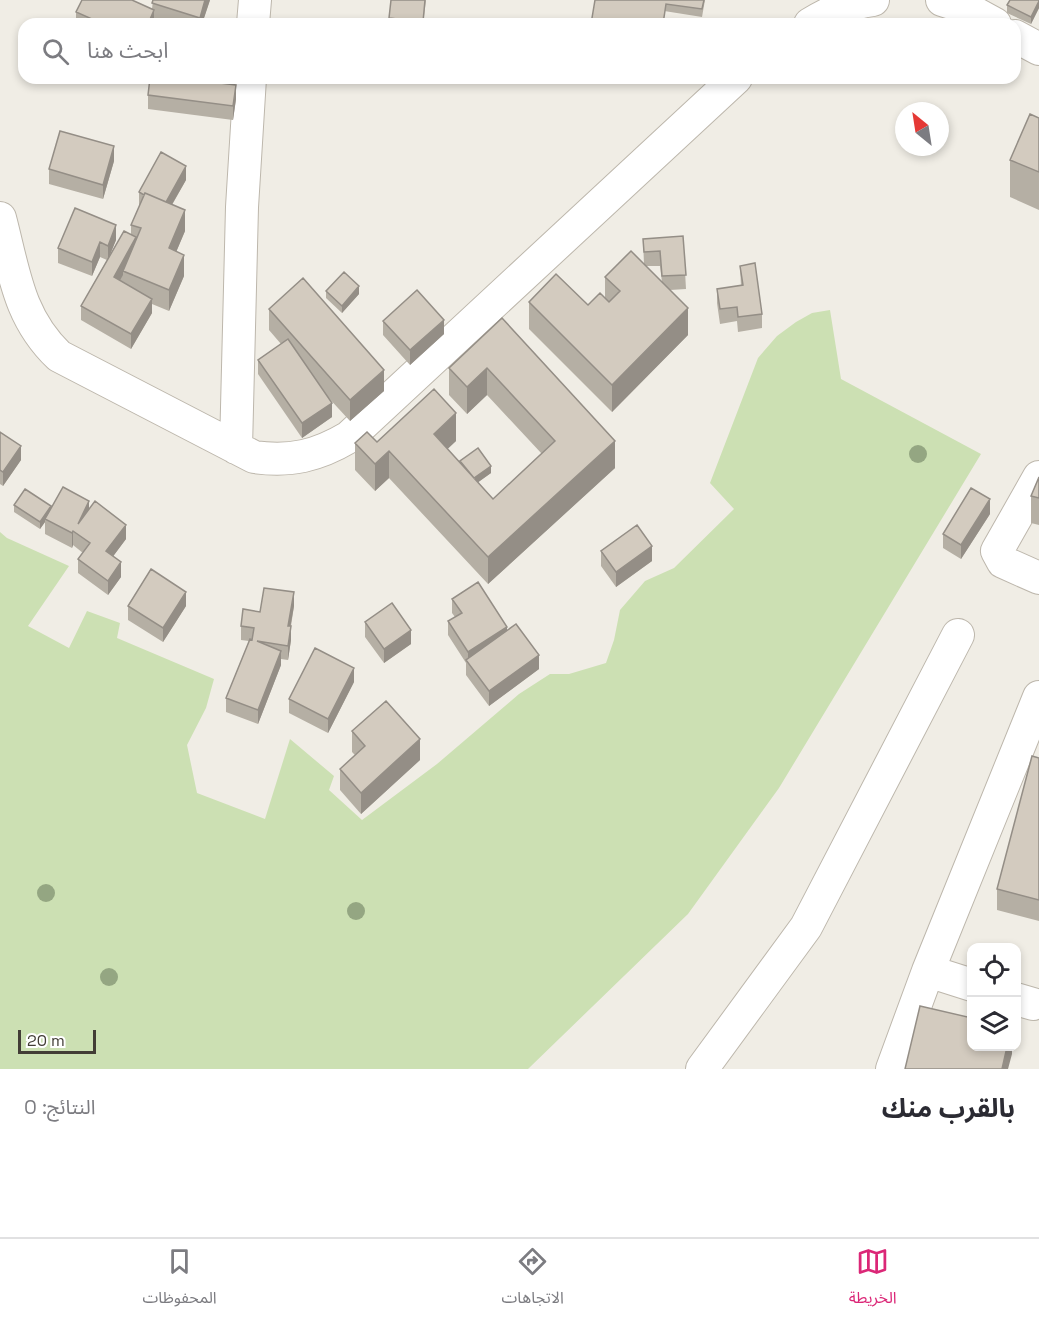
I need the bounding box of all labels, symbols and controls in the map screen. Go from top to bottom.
search box [18,18,1021,84]
icon: search [39,35,72,68]
text: ابحث هنا [87,36,168,64]
north arrow [895,102,949,156]
map controls [967,943,1021,1051]
button: locate [967,943,1021,997]
button: layers [967,997,1021,1051]
scale bar [18,1027,96,1054]
text: 20 m [27,1030,65,1051]
text: بالقرب منك [882,1091,1015,1125]
text: النتائج: 0 [24,1094,96,1120]
tab: المحفوظات [142,1245,217,1315]
tab: الاتجاهات [501,1245,564,1315]
tab: الخريطة [849,1245,897,1315]

